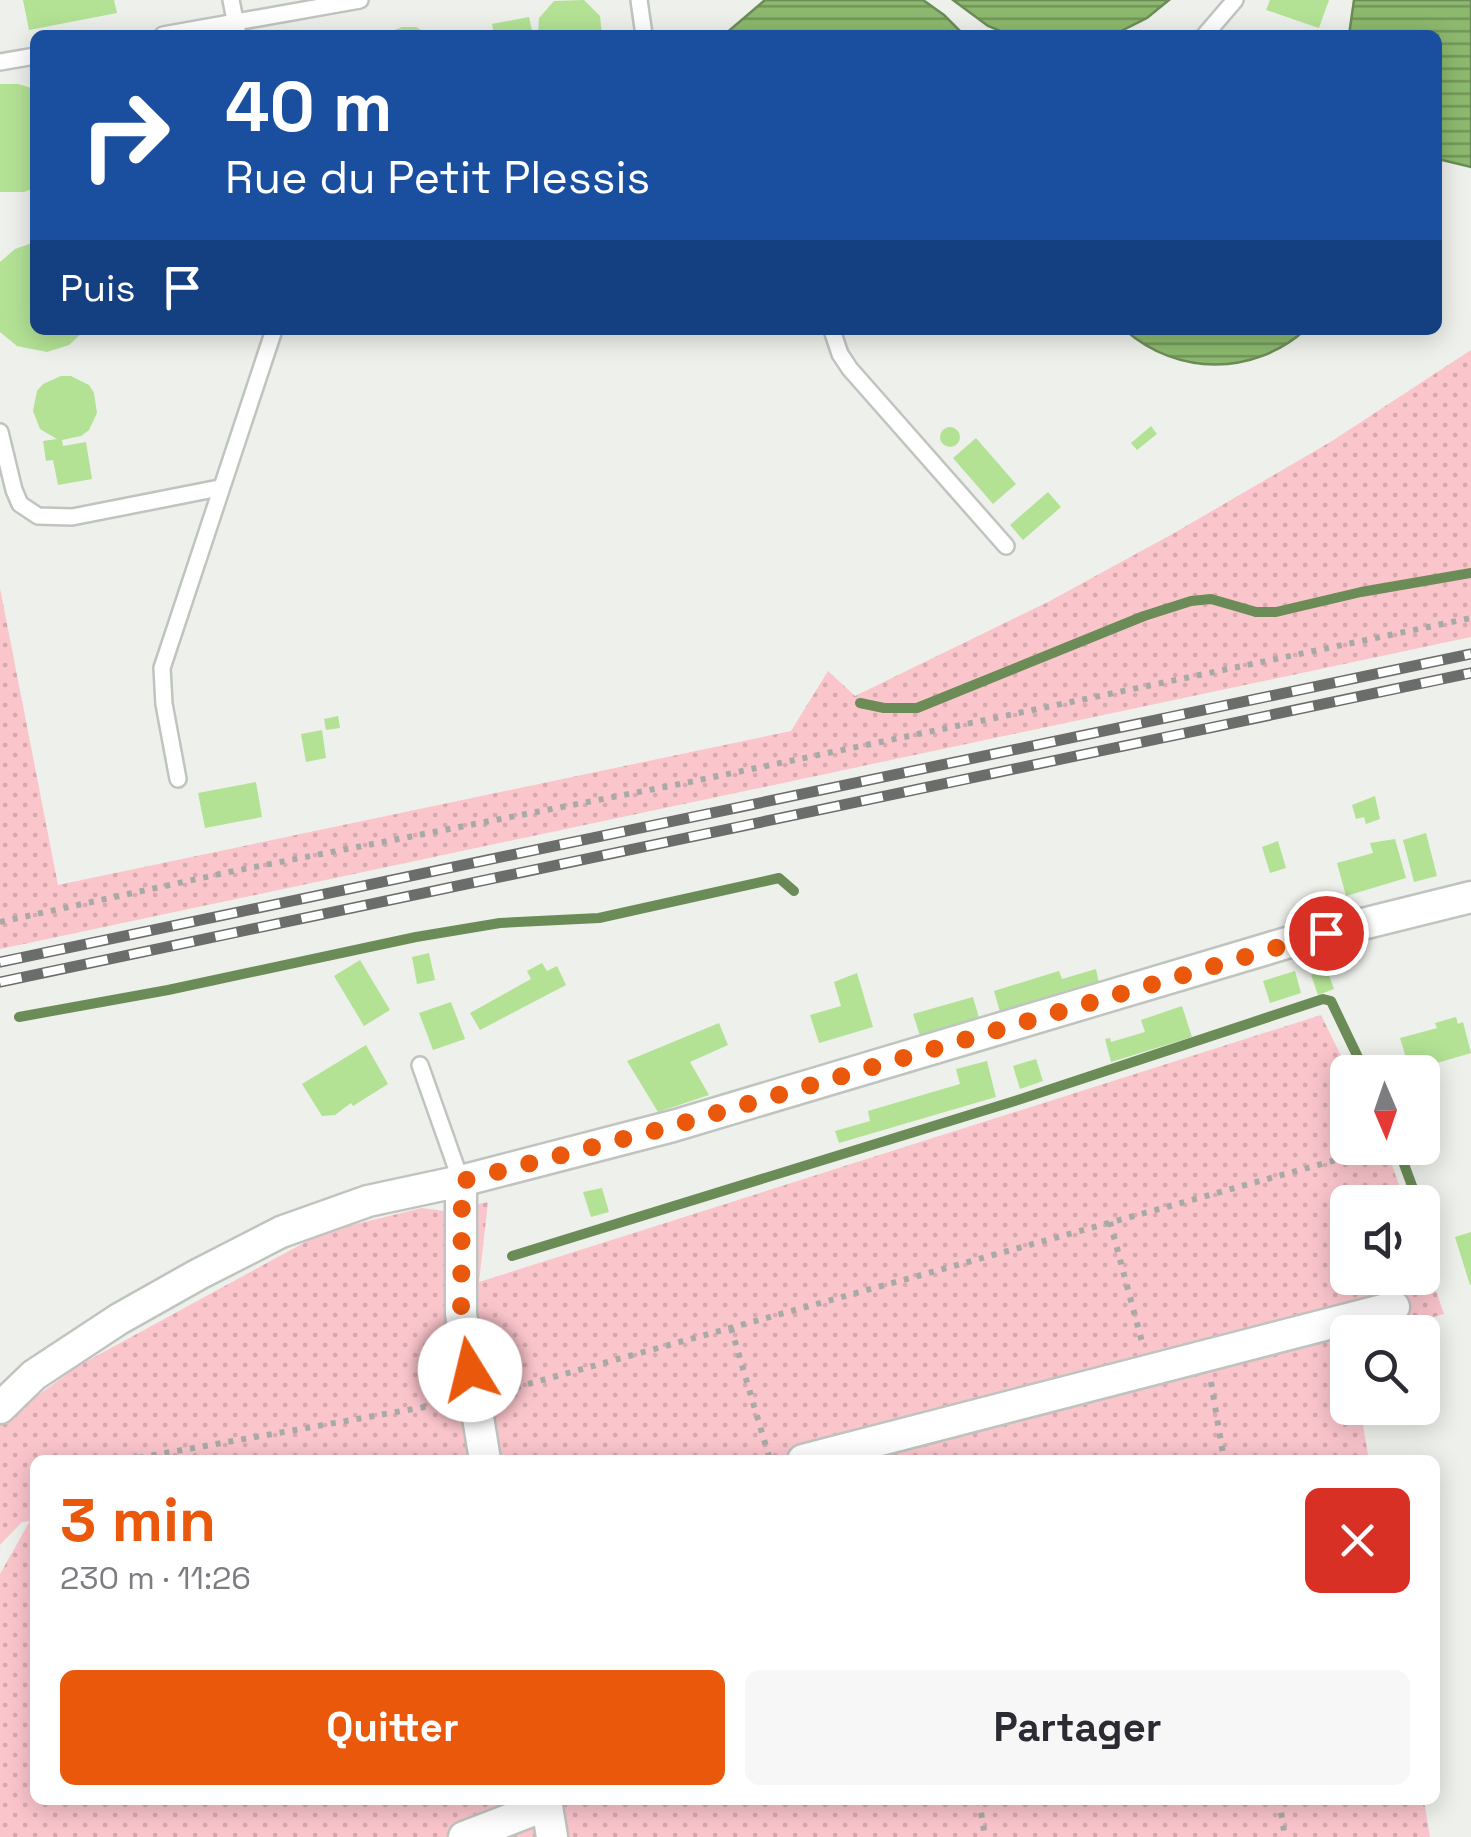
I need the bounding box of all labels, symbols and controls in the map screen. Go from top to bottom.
text: 40 m [225,62,392,151]
icon: right [60,70,190,200]
text: Rue du Petit Plessis [225,149,650,206]
icon: arrive [155,260,210,315]
text: Puis [60,264,135,312]
pin [1284,891,1369,976]
icon: arrive [1299,906,1354,961]
north arrow [1330,1055,1440,1165]
map controls [1330,1055,1440,1425]
button: sound [1330,1185,1440,1295]
button: search [1330,1315,1440,1425]
position arrow [418,1318,522,1422]
text: 3 min [60,1482,216,1559]
button: close [1305,1488,1410,1593]
text: 230 m · 11:26 [60,1558,251,1598]
button: Quitter [60,1670,725,1785]
button: Partager [745,1670,1410,1785]

